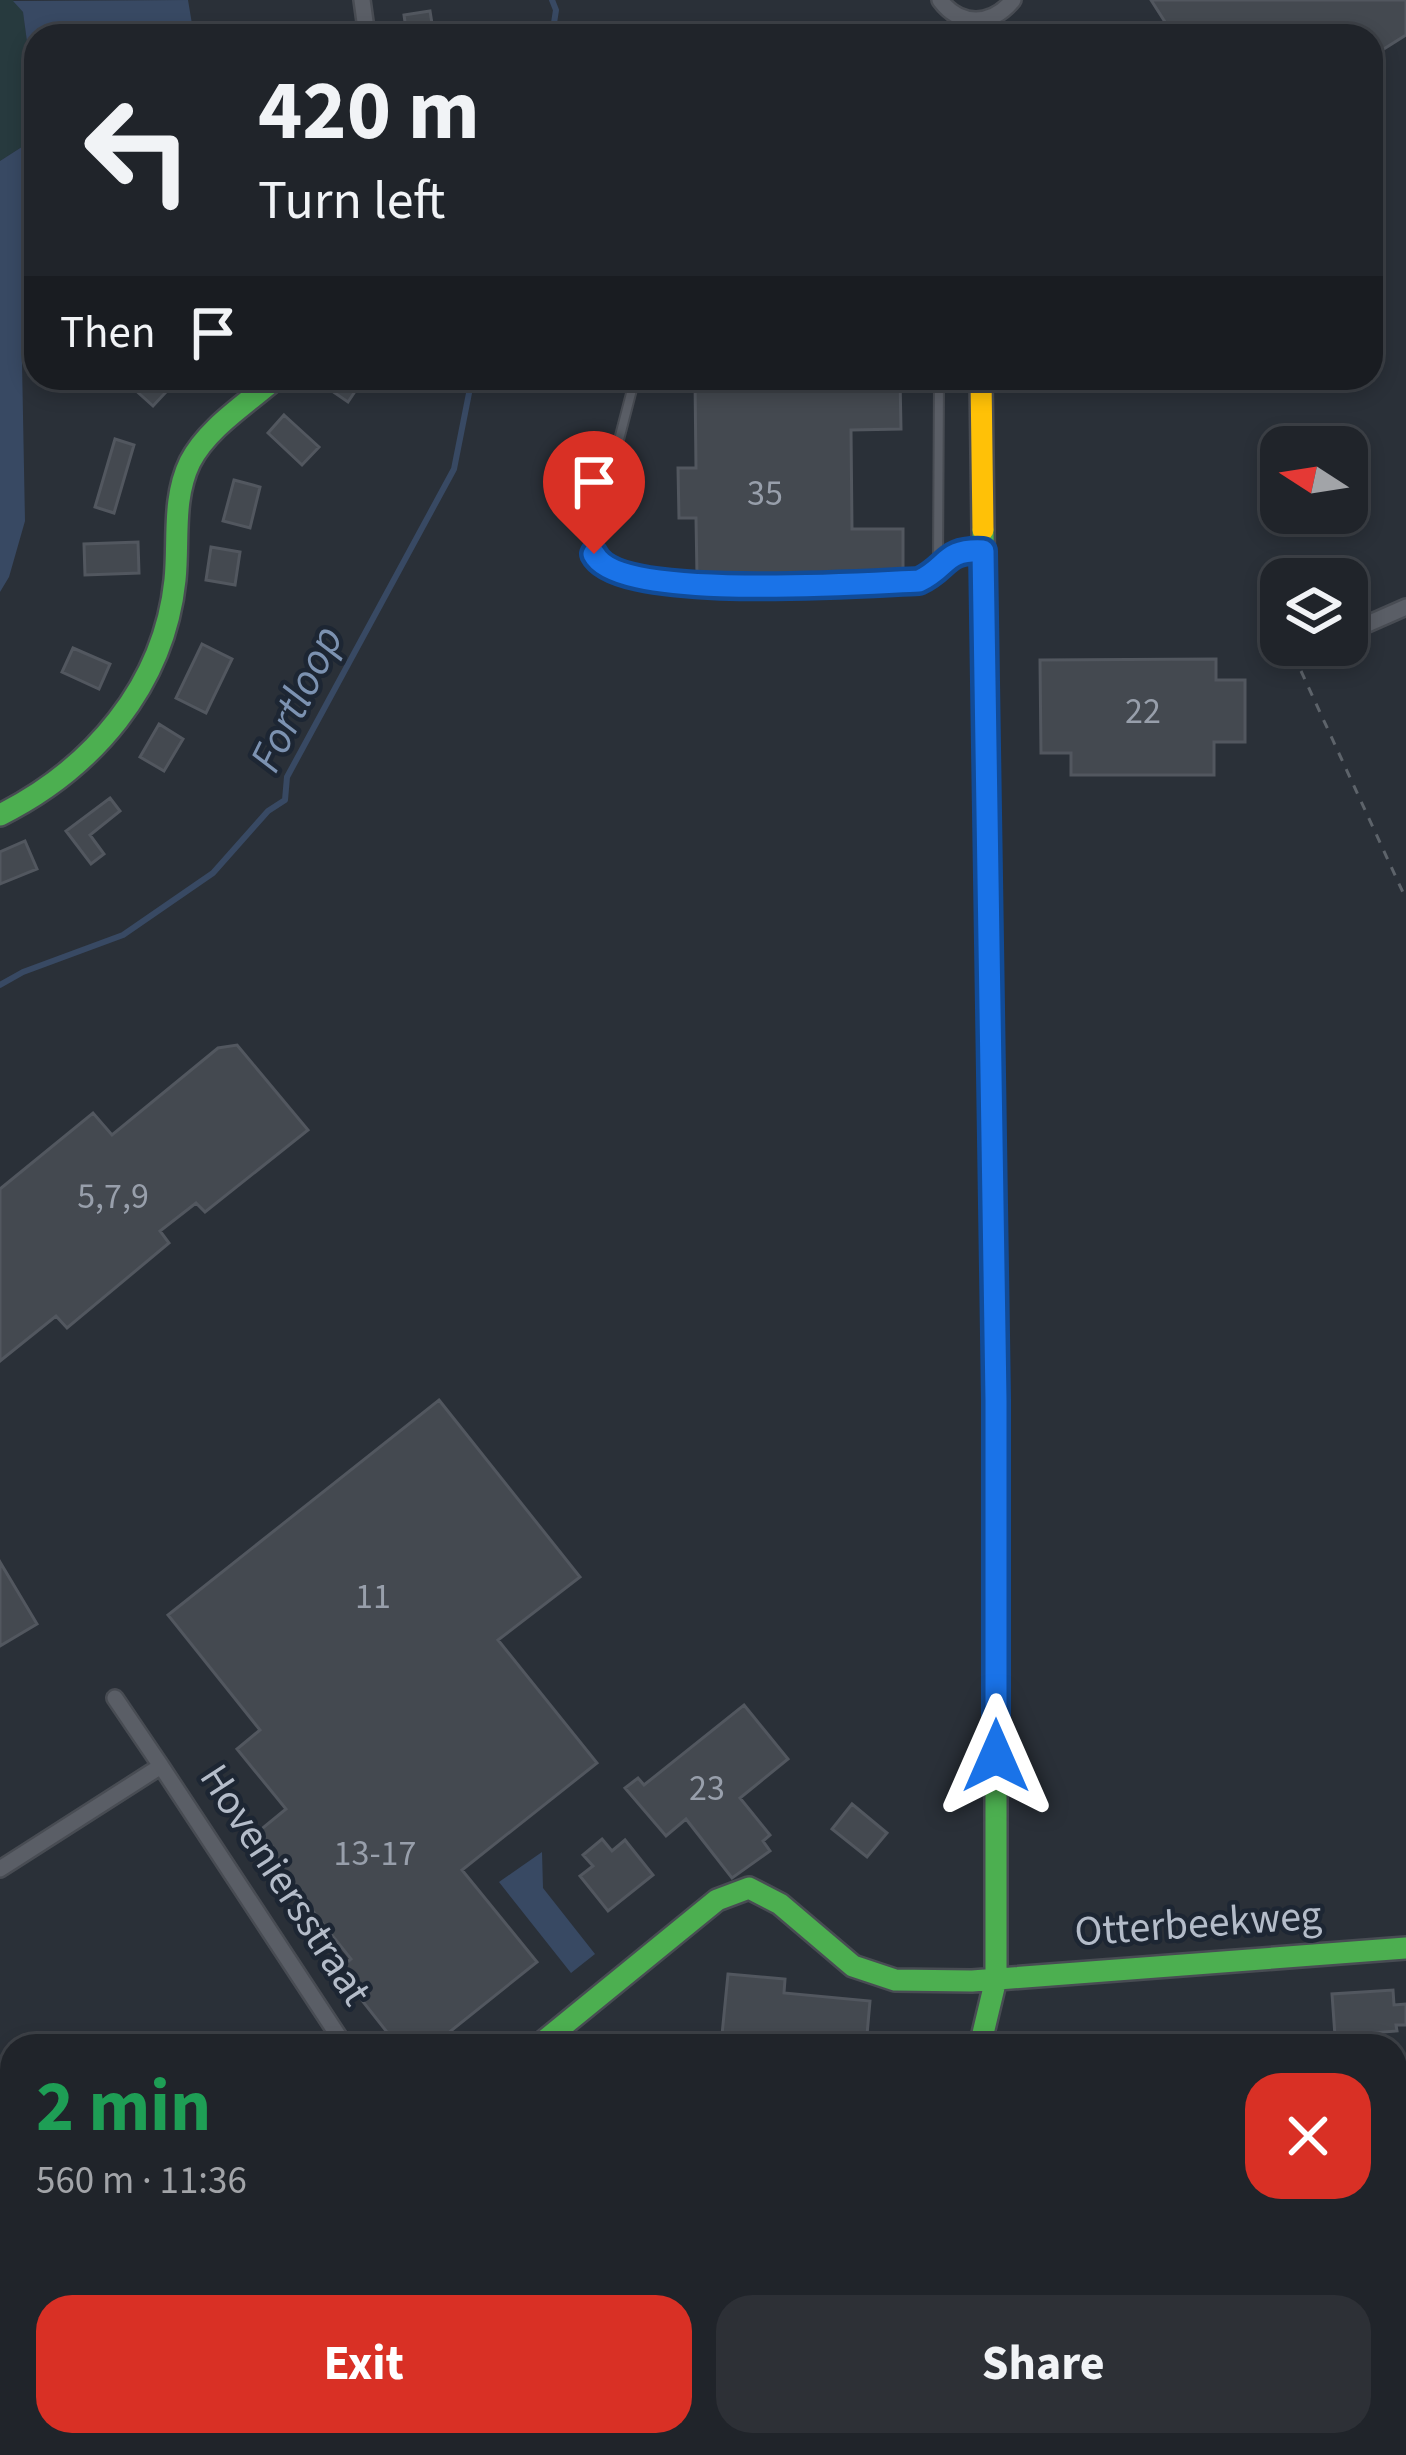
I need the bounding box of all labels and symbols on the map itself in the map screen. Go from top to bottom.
north arrow [1260,426,1368,534]
pin [543,431,645,554]
house number: 35 [747,468,783,519]
water label: Fortloop [234,615,360,783]
house number: 22 [1125,686,1161,737]
house number: 5,7,9 [77,1171,149,1222]
house number: 11 [355,1571,391,1622]
position arrow [933,1693,1059,1819]
street label: Hoveniersstraat [184,1753,386,2017]
house number: 23 [689,1763,725,1814]
house number: 13-17 [334,1828,416,1879]
street label: Otterbeekweg [1072,1885,1324,1963]

